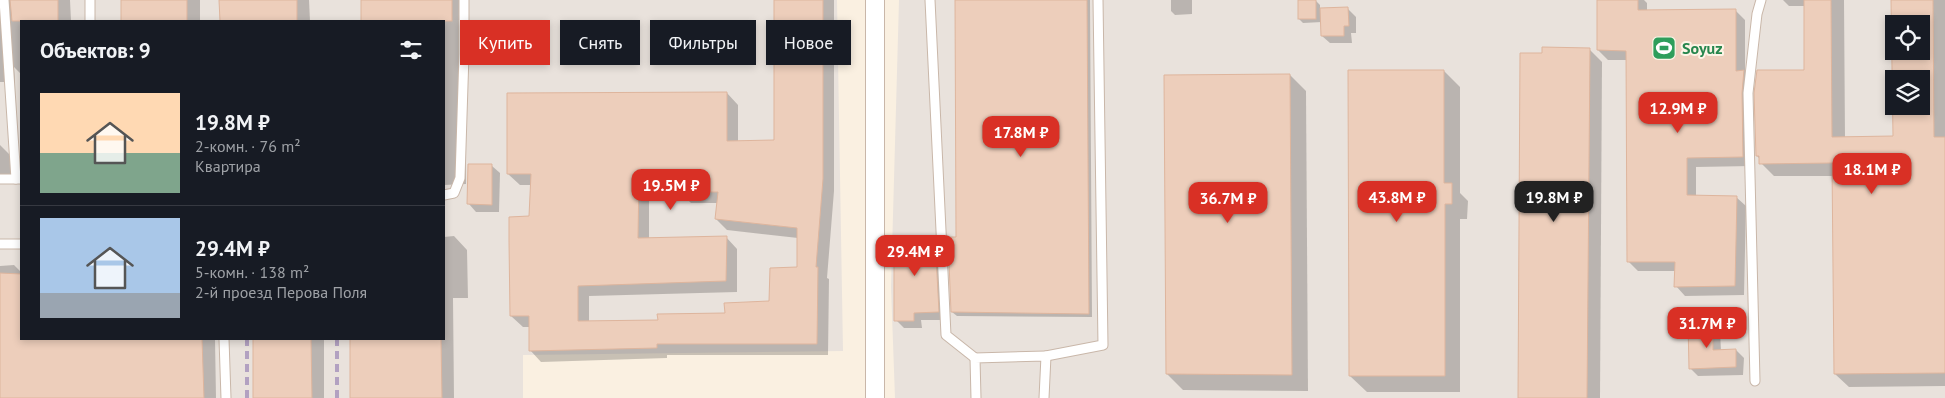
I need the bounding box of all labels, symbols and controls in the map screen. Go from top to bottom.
map controls [1885,15,1930,115]
button: locate [1885,15,1930,60]
chip: Купить [460,20,550,65]
chip: Снять [560,20,640,65]
chip: Фильтры [650,20,756,65]
chip: Новое [766,20,851,65]
sports icon: Soyuz [1651,35,1677,61]
icon: filters [397,36,425,64]
text: Объектов: 9 [40,37,151,64]
place label: Soyuz [1682,38,1722,58]
button: layers [1885,70,1930,115]
pin: 12.9M ₽ [1632,92,1724,134]
text: 12.9M ₽ [1649,98,1707,118]
text: 19.8M ₽ [195,109,270,136]
icon: home [80,113,140,173]
pin: 17.8M ₽ [975,116,1067,158]
text: 17.8M ₽ [993,122,1049,142]
text: 2-комн. · 76 m² [195,136,301,156]
pin: 18.1M ₽ [1826,152,1918,195]
text: Квартира [195,156,261,176]
text: 18.1M ₽ [1843,159,1901,179]
pin: 19.5M ₽ [625,168,717,211]
text: 19.5M ₽ [642,175,700,195]
pin: 43.8M ₽ [1351,180,1443,223]
pin: 19.8M ₽ [1508,180,1600,223]
pin: 36.7M ₽ [1182,182,1274,224]
text: 43.8M ₽ [1368,187,1426,207]
text: 19.8M ₽ [1525,187,1583,207]
text: 36.7M ₽ [1199,188,1257,208]
pin: 29.4M ₽ [869,234,961,277]
text: 29.4M ₽ [195,235,270,262]
icon: home [80,238,140,298]
text: 29.4M ₽ [886,241,944,261]
text: 5-комн. · 138 m² [195,262,309,282]
text: 2-й проезд Перова Поля [195,282,367,302]
pin: 31.7M ₽ [1661,306,1753,349]
text: 31.7M ₽ [1678,313,1736,333]

